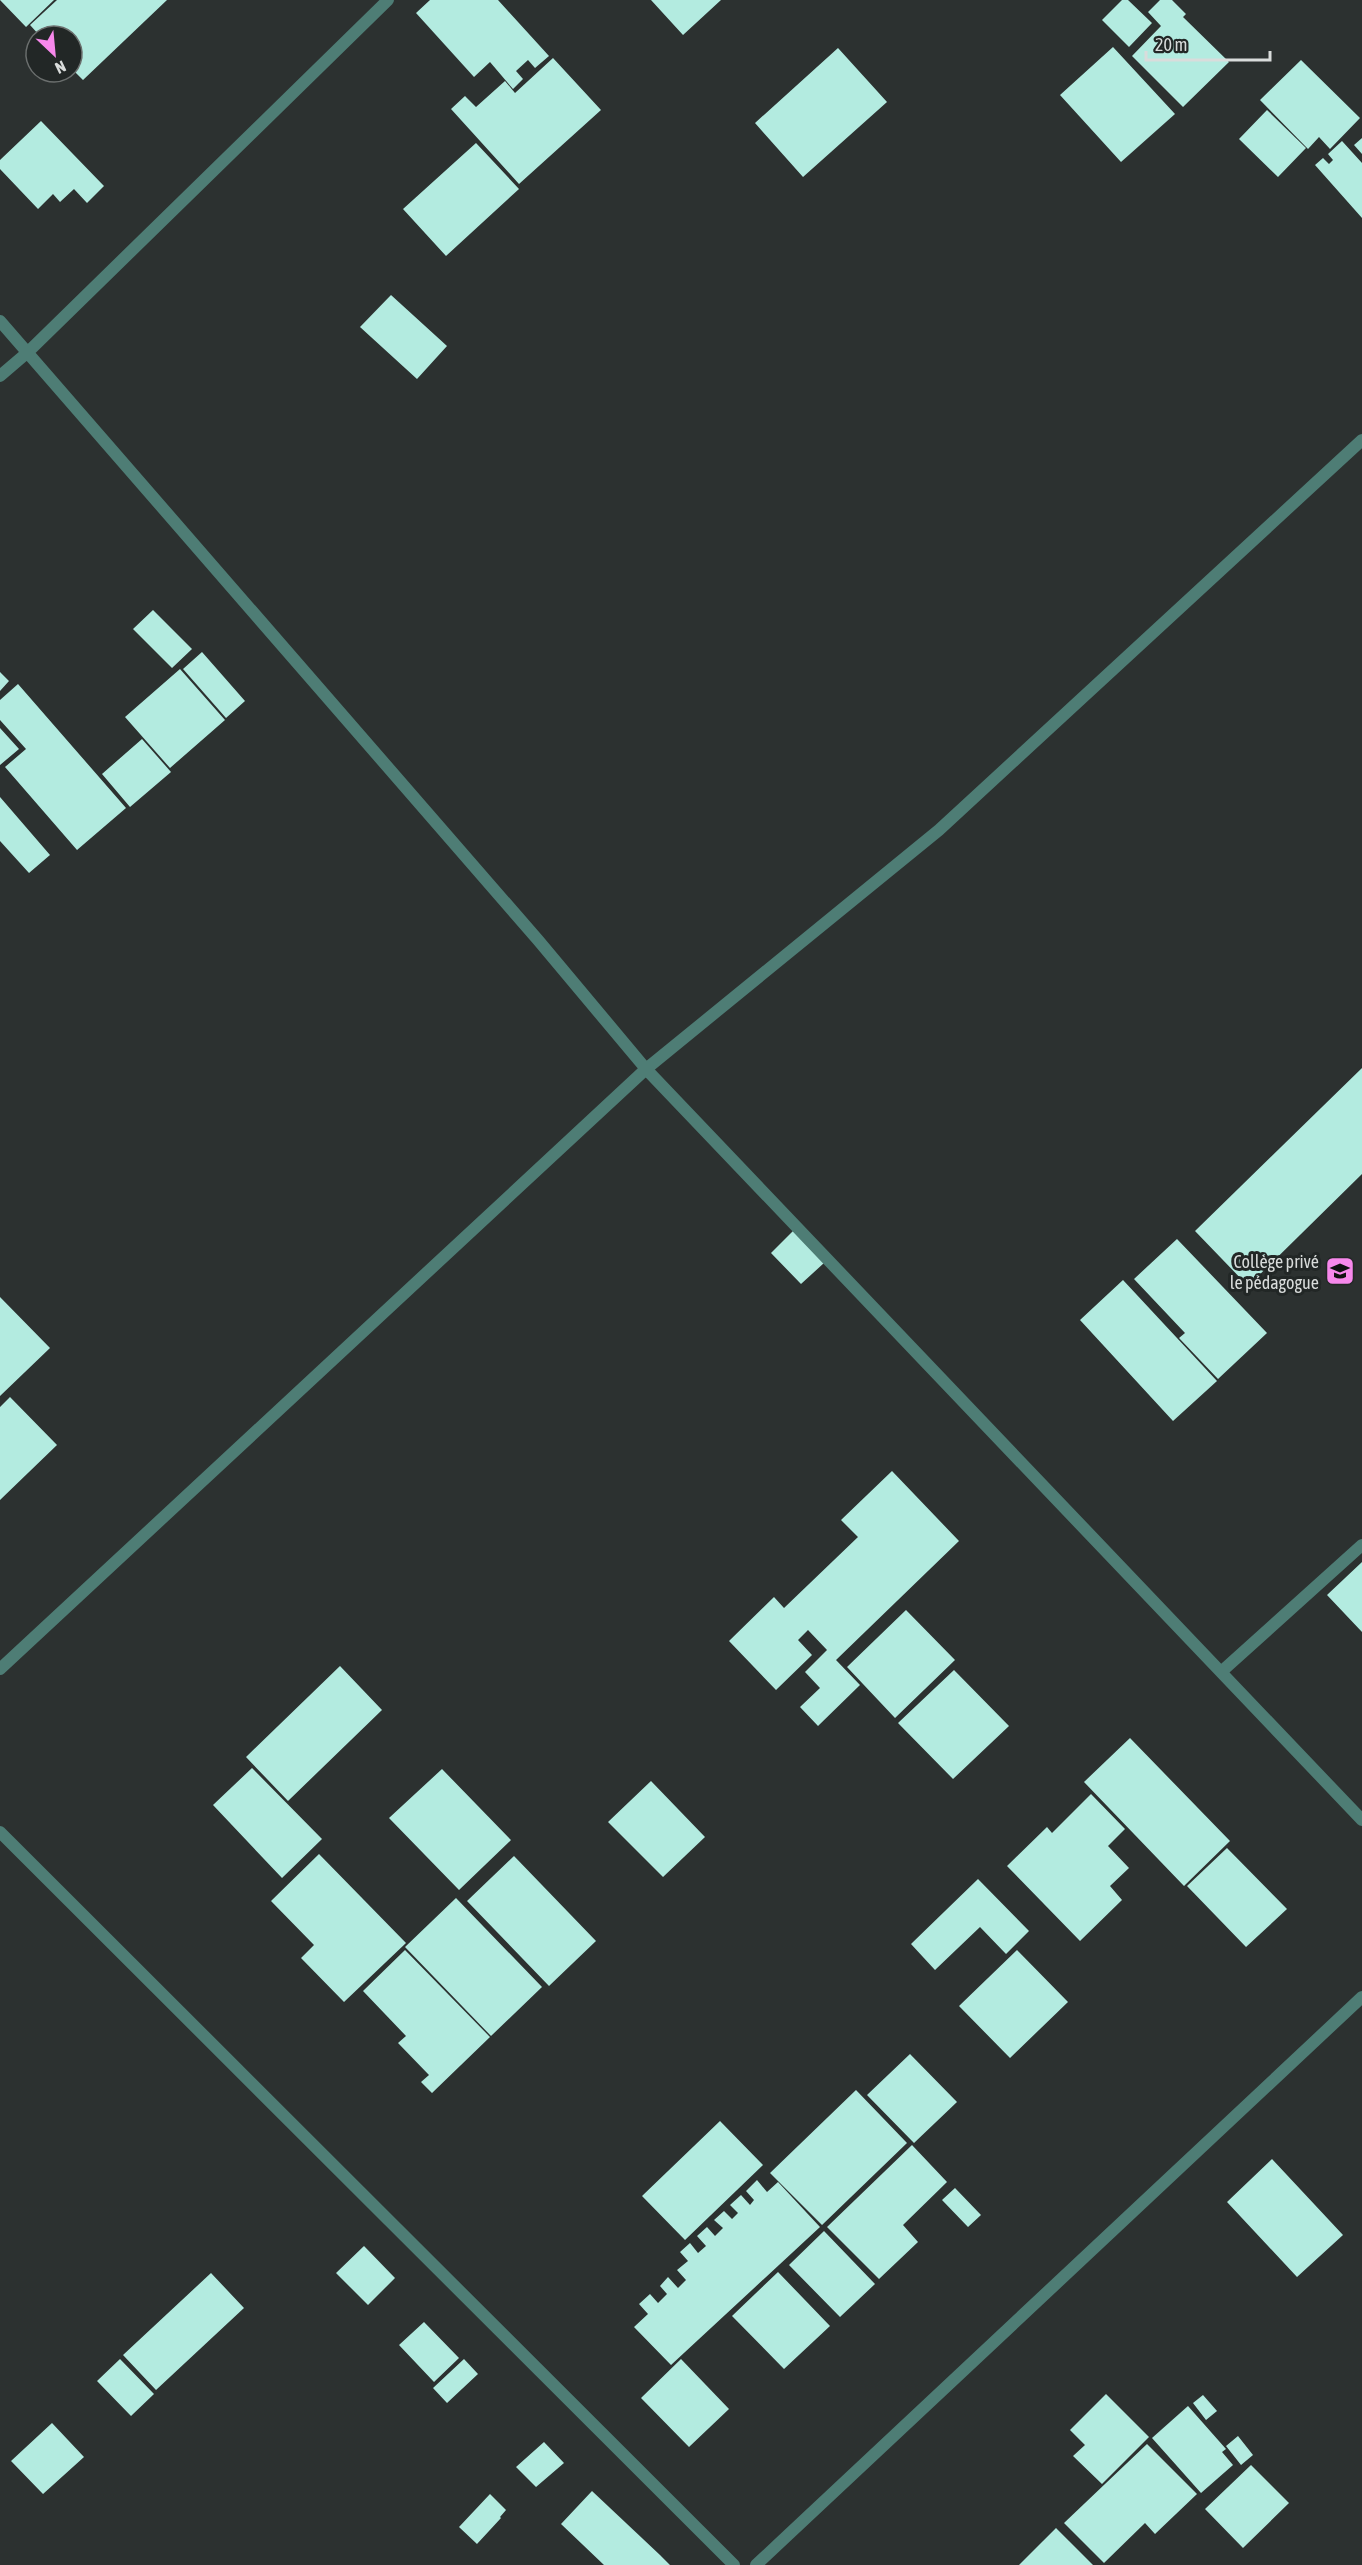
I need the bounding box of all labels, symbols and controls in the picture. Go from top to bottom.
north arrow [24,24,84,84]
scale bar [1146,24,1270,62]
text: 20 m [1155,34,1187,55]
text: N [52,57,69,78]
place label: Collège privé le pédagogue [1230,1251,1319,1293]
school or university icon: Collège privé le pédagogue [1324,1255,1356,1287]

